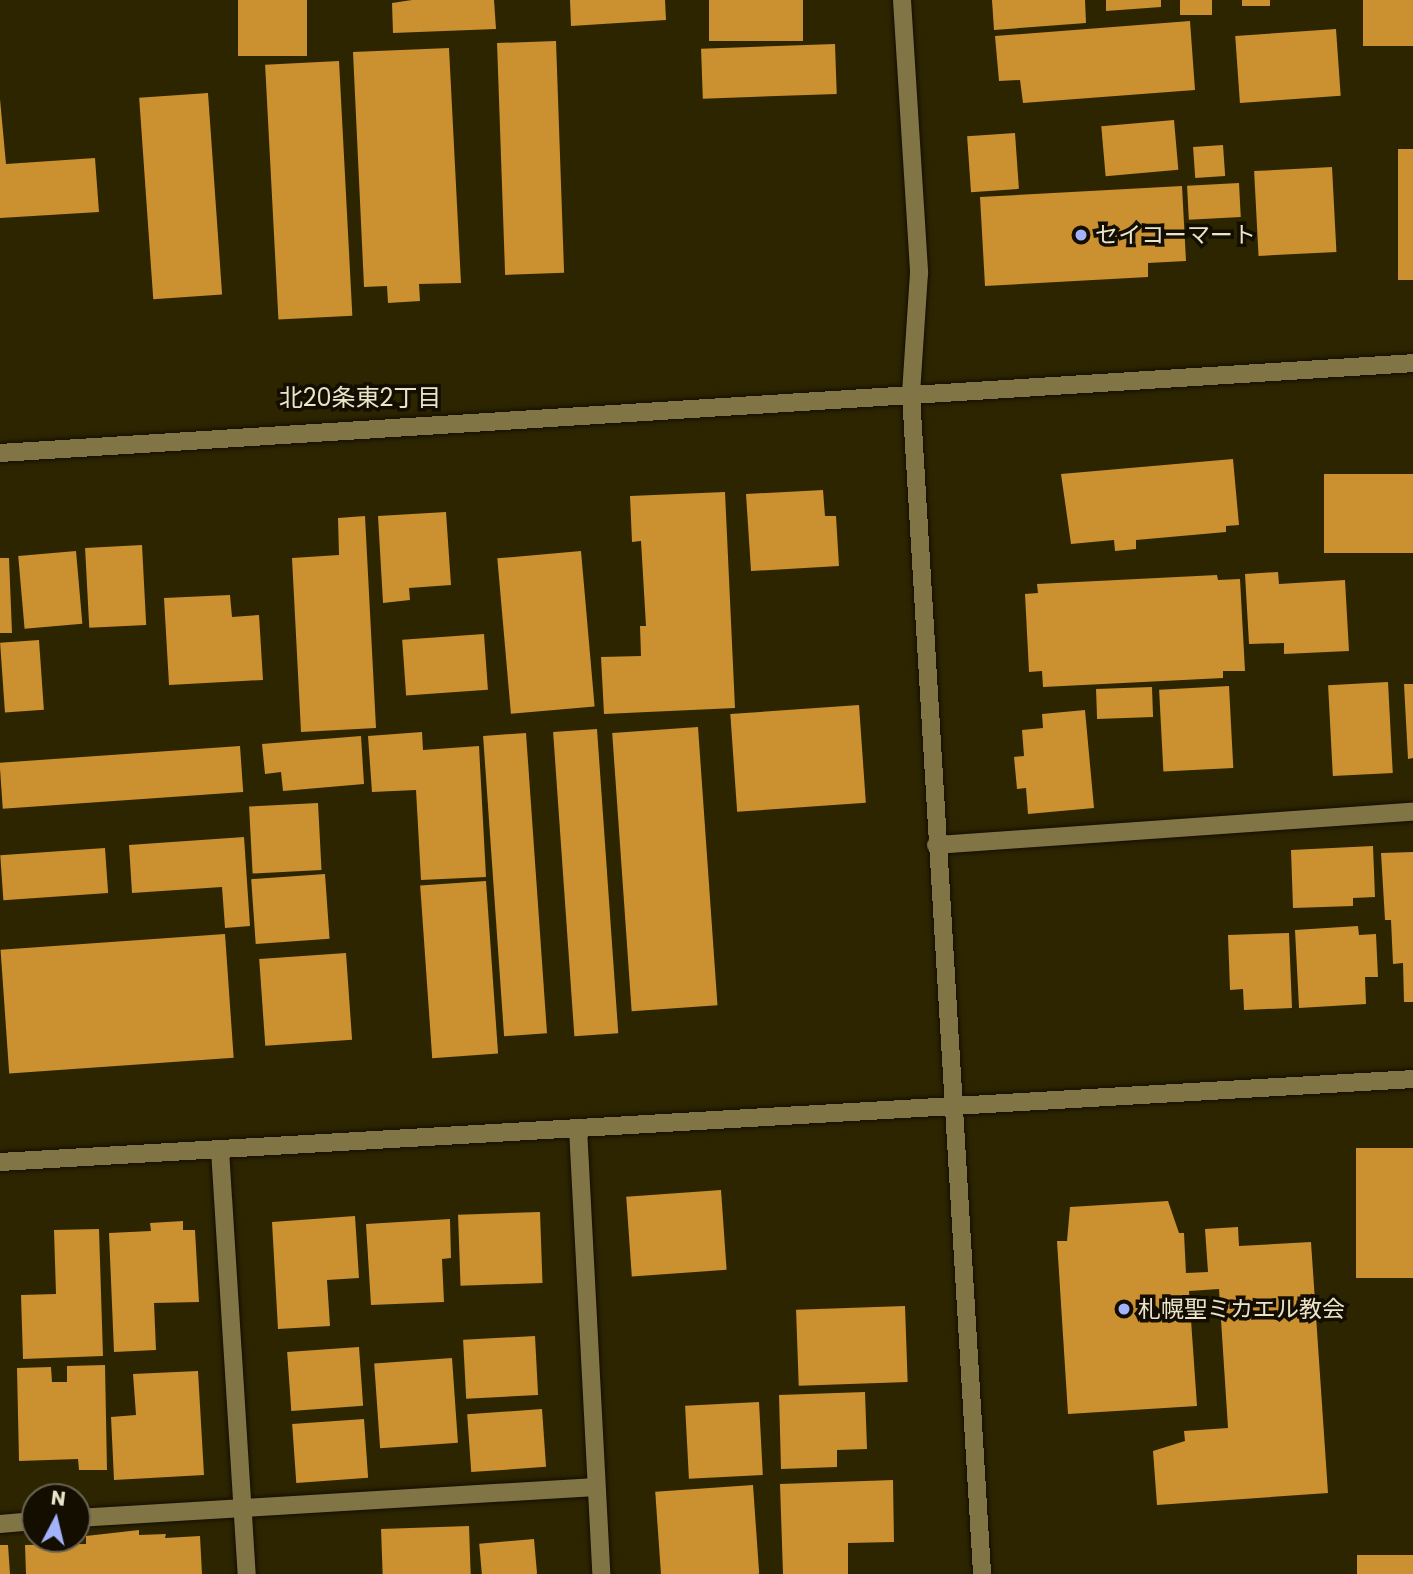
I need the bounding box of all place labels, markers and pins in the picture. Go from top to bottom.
place label: セイコーマート [1095,221,1256,249]
marker: セイコーマート [1073,227,1089,243]
place label: 札幌聖ミカエル教会 [1138,1295,1345,1323]
marker: 札幌聖ミカエル教会 [1116,1301,1132,1317]

